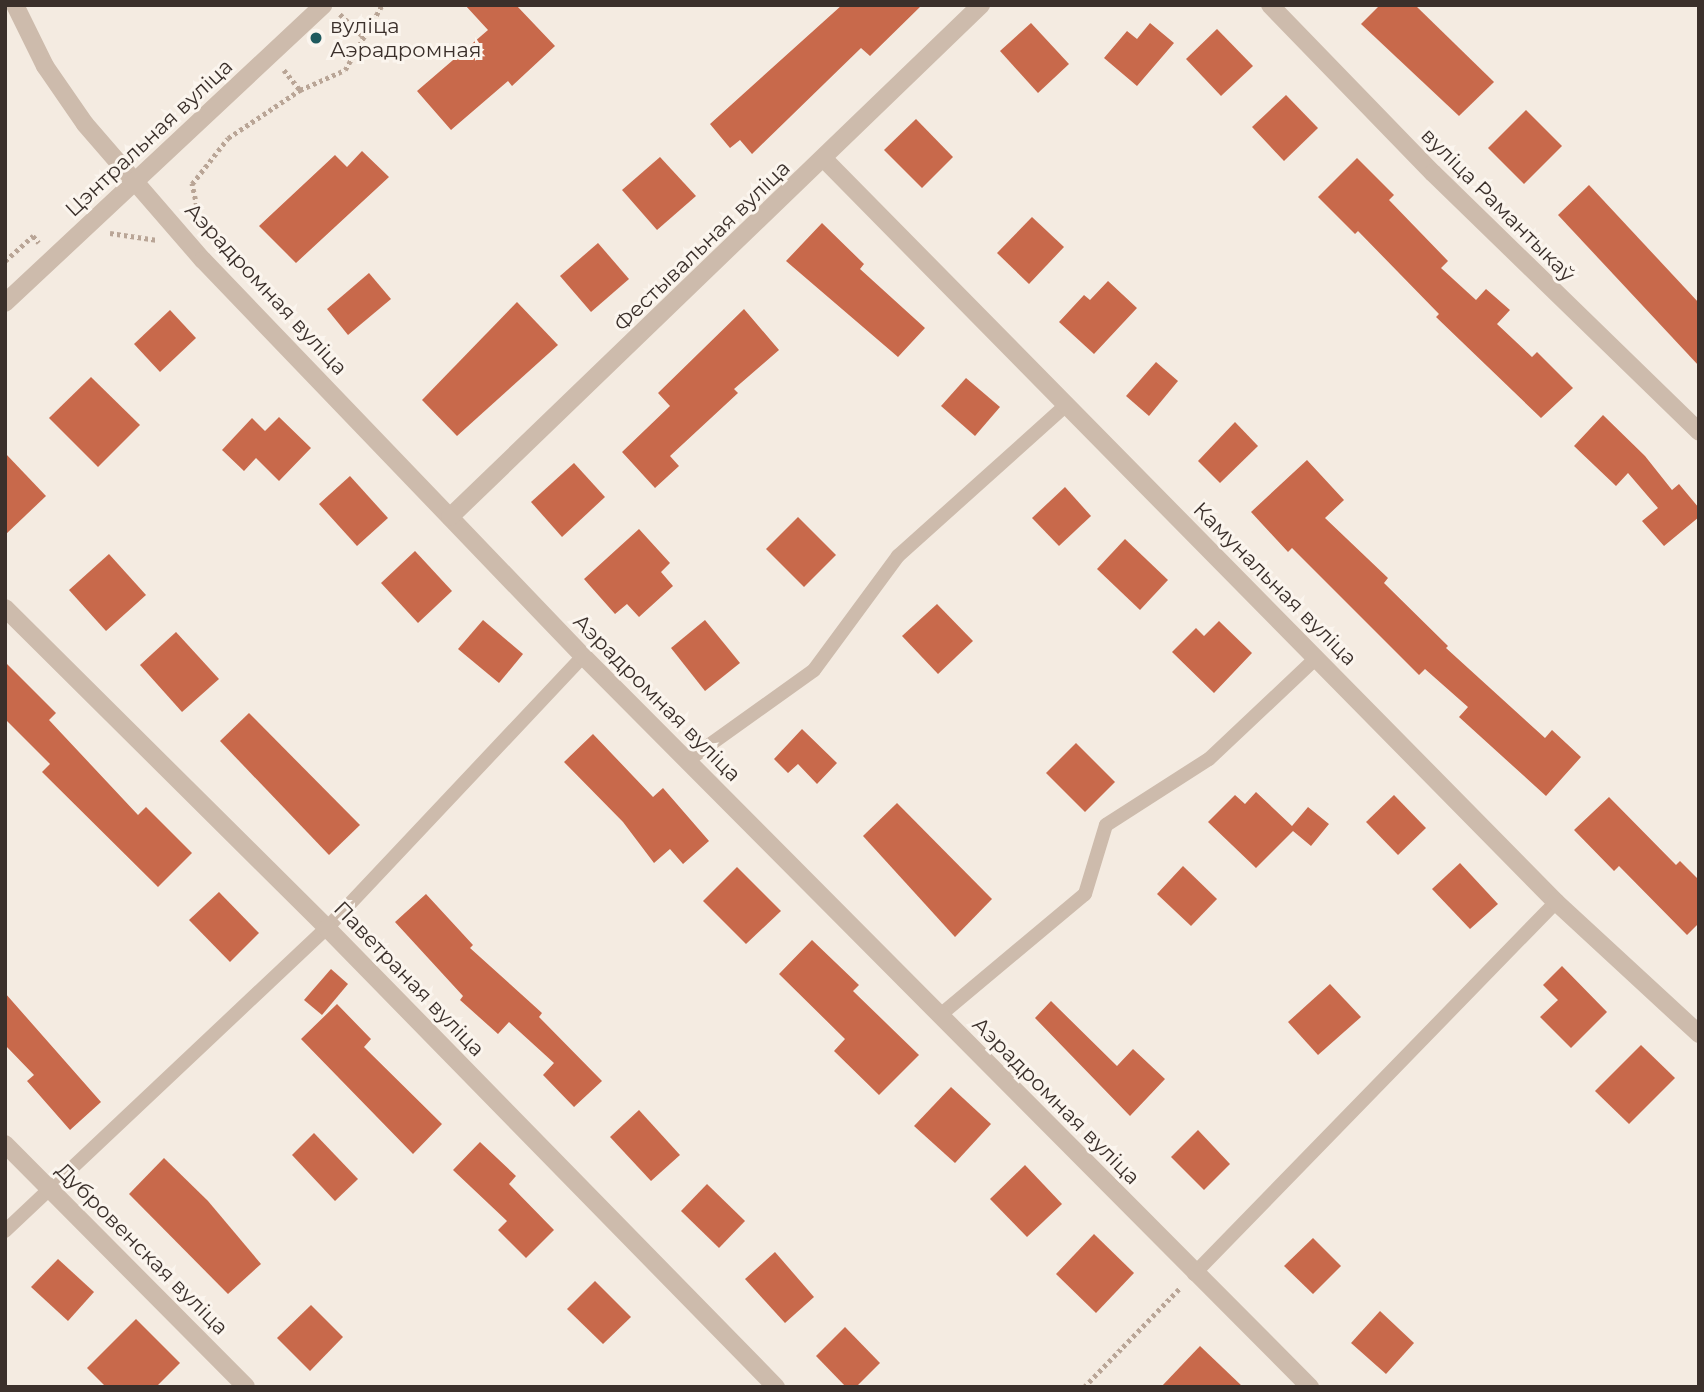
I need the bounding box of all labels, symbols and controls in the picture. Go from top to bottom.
place label: вуліца Аэрадромная [330,13,481,63]
marker: вуліца Аэрадромная [308,30,324,46]
street label: Цэнтральная вуліца [60,54,238,222]
street label: вуліца Рамантыкаў [1416,123,1580,287]
street label: Фестывальная вуліца [609,155,795,337]
street label: Аэрадромная вуліца [180,198,352,380]
street label: Камунальная вуліца [1188,497,1362,671]
street label: Аэрадромная вуліца [568,609,746,787]
street label: Паветраная вуліца [329,896,489,1062]
street label: Аэрадромная вуліца [967,1012,1145,1190]
street label: Дубровенская вуліца [51,1158,233,1340]

